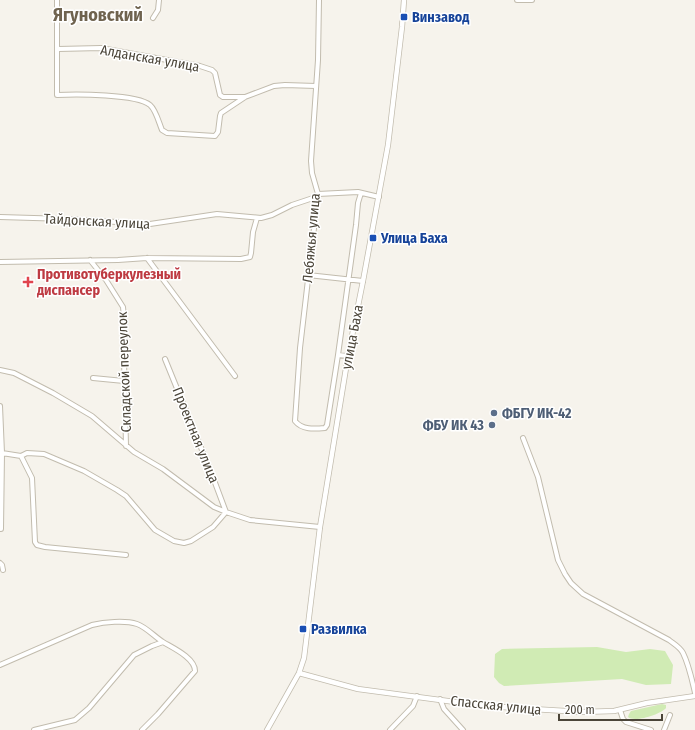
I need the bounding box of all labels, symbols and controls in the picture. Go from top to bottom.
district label: Ягуновский [53,4,143,26]
place label: Винзавод [412,9,469,26]
marker: Винзавод [399,12,409,22]
street label: Алданская улица [99,41,201,76]
street label: Лебяжья улица [299,192,324,284]
street label: Тайдонская улица [43,210,151,233]
place label: Улица Баха [380,230,448,247]
marker: Улица Баха [368,233,378,243]
place label: Противотуберкулезный диспансер [36,266,181,299]
marker: Противотуберкулезный диспансер [22,276,34,288]
street label: улица Баха [338,303,367,371]
street label: Складской переулок [114,311,135,433]
street label: Проектная улица [169,385,223,486]
place label: ФБГУ ИК-42 [502,405,572,422]
marker: ФБГУ ИК-42 [489,408,499,418]
place label: ФБУ ИК 43 [423,417,484,434]
marker: ФБУ ИК 43 [487,420,497,430]
place label: Развилка [311,621,367,638]
marker: Развилка [298,624,308,634]
street label: Спасская улица [450,692,542,719]
scale bar [559,696,662,722]
text: 200 m [565,703,595,717]

